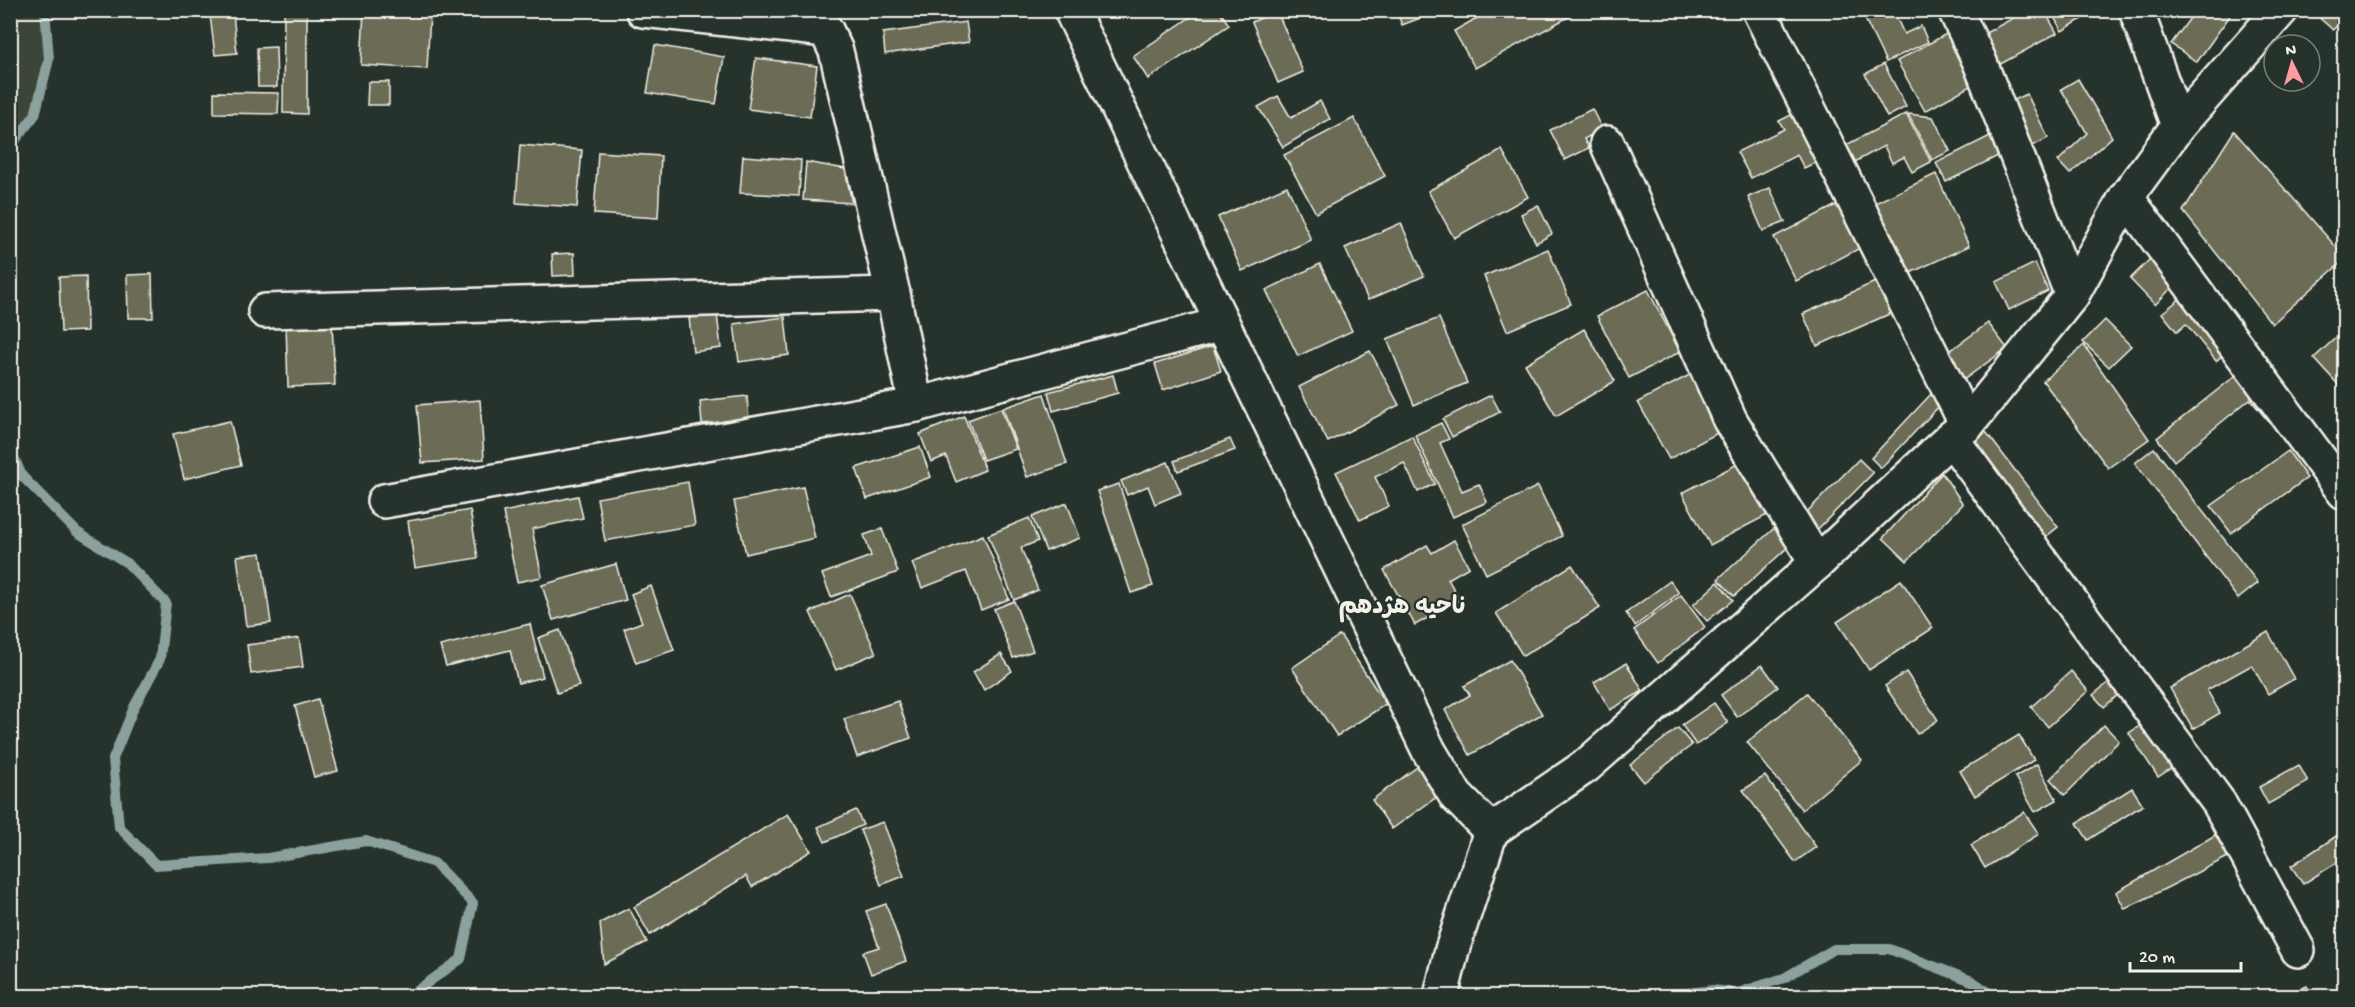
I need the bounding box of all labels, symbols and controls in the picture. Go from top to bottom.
north arrow [2262,33,2322,93]
text: N [2285,42,2298,61]
district label: ناحیه هژدهم [1339,594,1465,623]
scale bar [2130,935,2241,973]
text: 20 m [2139,948,2175,969]

